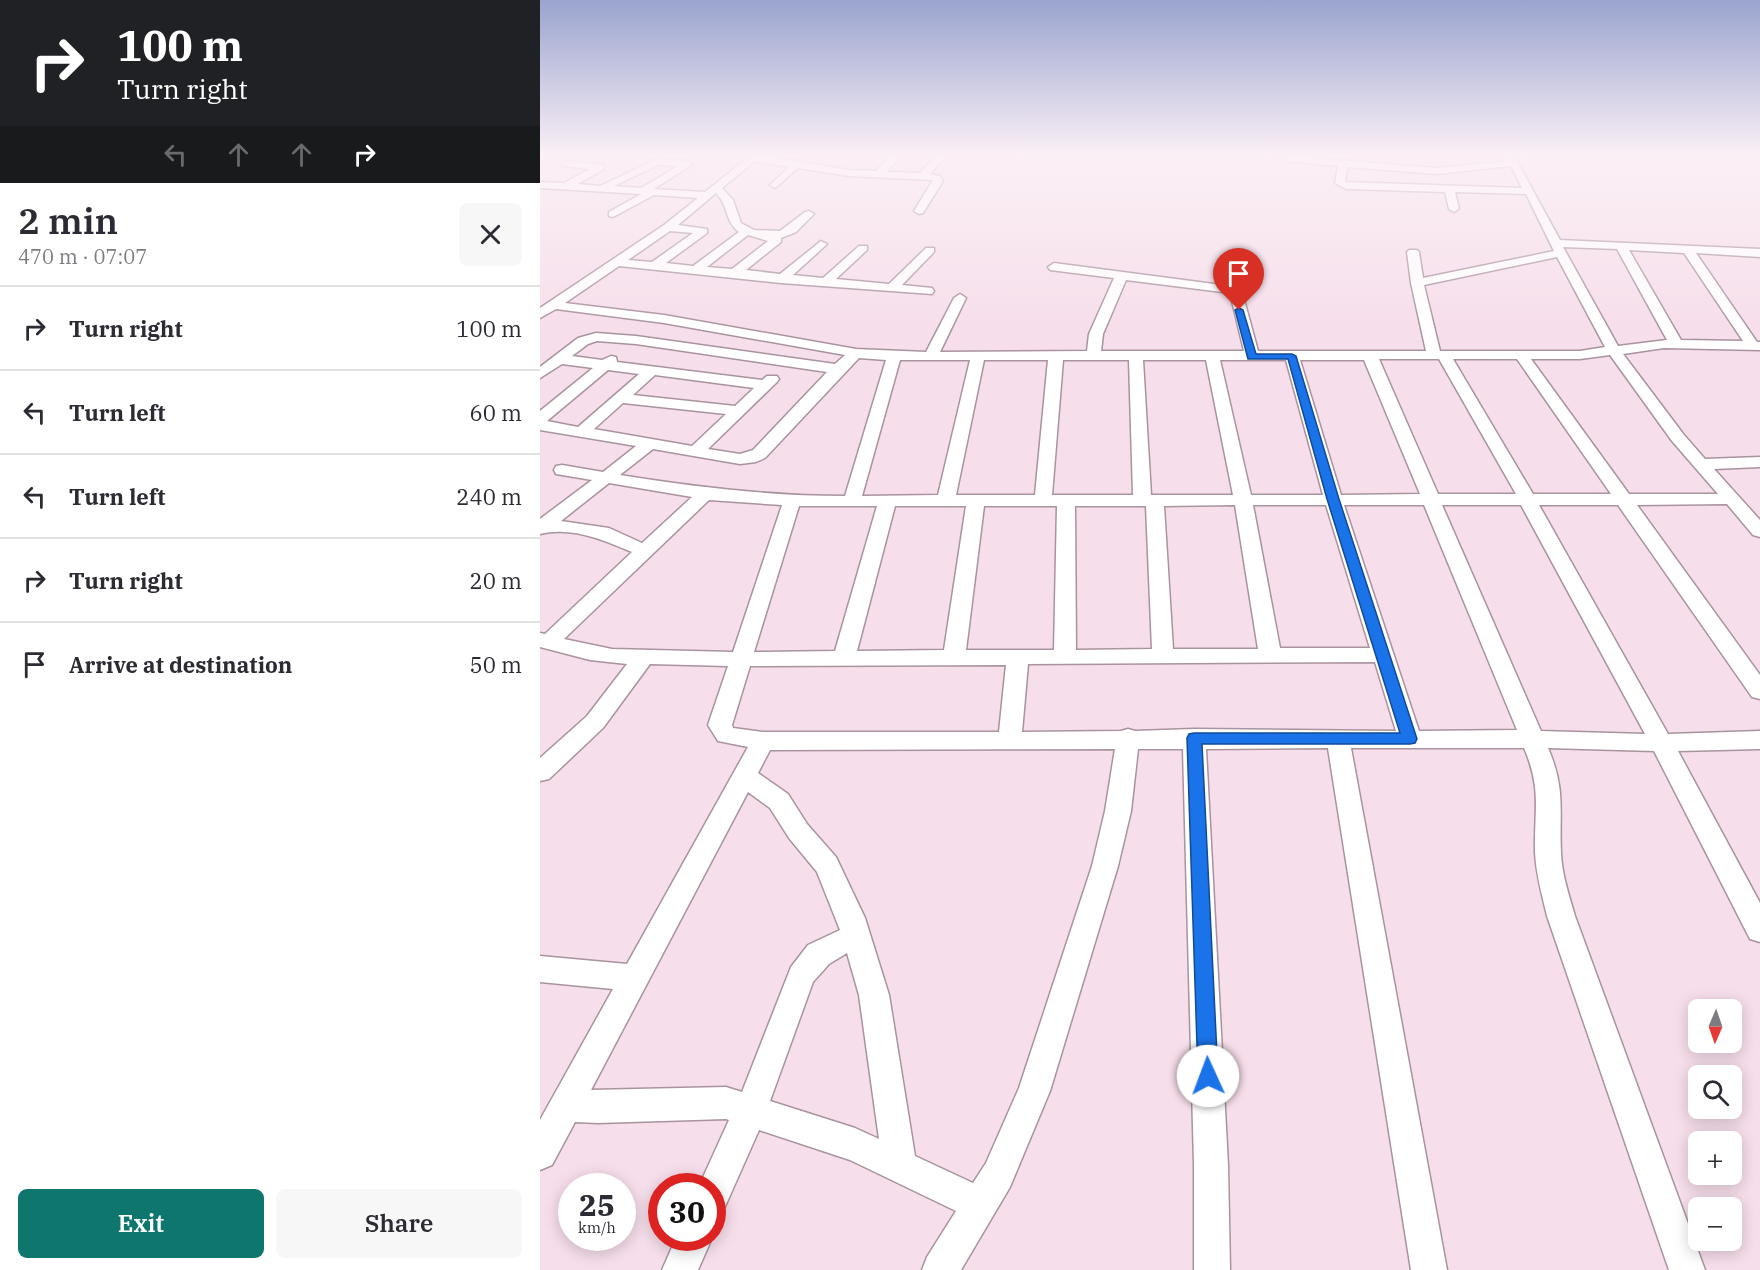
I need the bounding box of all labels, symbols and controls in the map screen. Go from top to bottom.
text: 100 m [117,18,243,73]
icon: right [18,24,96,102]
text: Turn right [117,71,248,106]
icon: left [159,138,192,171]
icon: ahead [222,138,255,171]
icon: ahead [285,138,318,171]
icon: right [348,138,381,171]
text: 2 min [18,197,118,244]
button: close [459,203,522,266]
text: 470 m · 07:07 [18,243,147,270]
pin [1213,248,1264,310]
icon: arrive [1222,257,1255,290]
icon: right [18,312,51,345]
text: Turn right [69,314,183,343]
text: 100 m [456,314,522,343]
icon: left [18,396,51,429]
text: Turn left [69,398,165,427]
text: 60 m [470,398,522,427]
icon: left [18,480,51,513]
text: Turn left [69,482,165,511]
text: 240 m [456,482,522,511]
icon: right [18,564,51,597]
text: Turn right [69,566,183,595]
text: 20 m [470,566,522,595]
icon: arrive [18,648,51,681]
text: Arrive at destination [69,650,292,679]
text: 50 m [470,650,522,679]
north arrow [1688,999,1742,1053]
map controls [1688,999,1742,1251]
position arrow [1176,1044,1240,1108]
button: search [1688,1065,1742,1119]
button: + [1688,1131,1742,1185]
speed limit sign: 30 [648,1173,726,1251]
text: 25 [579,1185,615,1224]
button: Exit [18,1189,264,1258]
button: Share [276,1189,522,1258]
button: − [1688,1197,1742,1251]
text: km/h [578,1218,616,1237]

